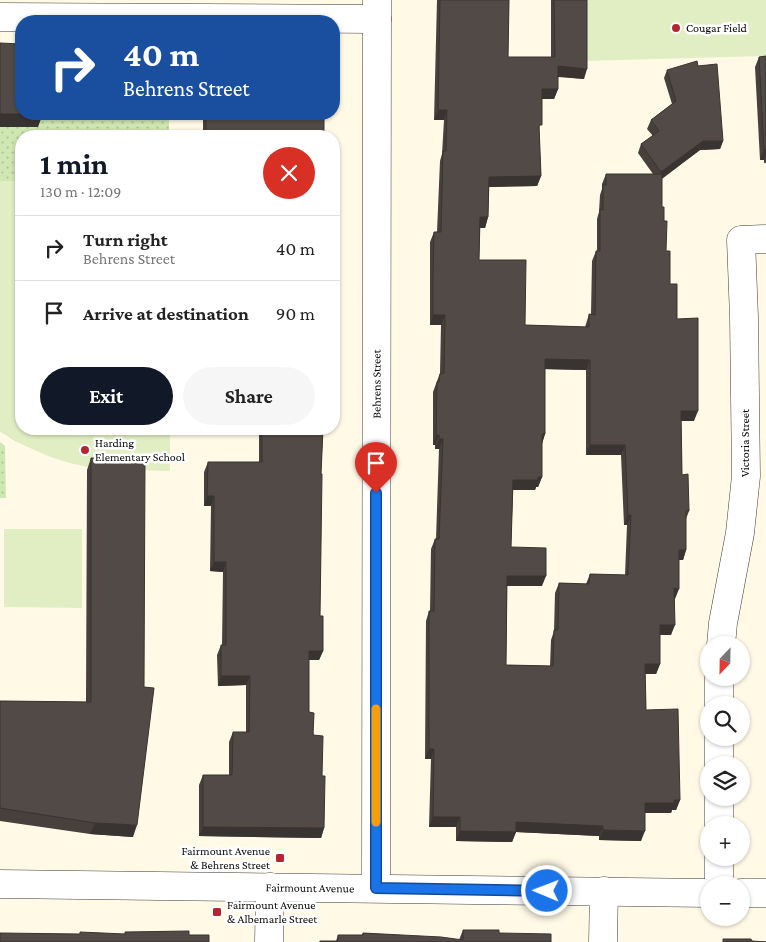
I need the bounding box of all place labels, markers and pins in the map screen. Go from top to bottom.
place label: Cougar Field [686,21,748,35]
marker: Cougar Field [670,22,682,34]
place label: Harding Elementary School [95,436,185,464]
pin [355,442,397,493]
marker: Harding Elementary School [79,444,91,456]
place label: Fairmount Avenue & Behrens Street [181,844,271,872]
marker: Fairmount Avenue & Behrens Street [274,852,286,864]
place label: Fairmount Avenue & Albemarle Street [227,898,318,926]
marker: Fairmount Avenue & Albemarle Street [211,906,223,918]

